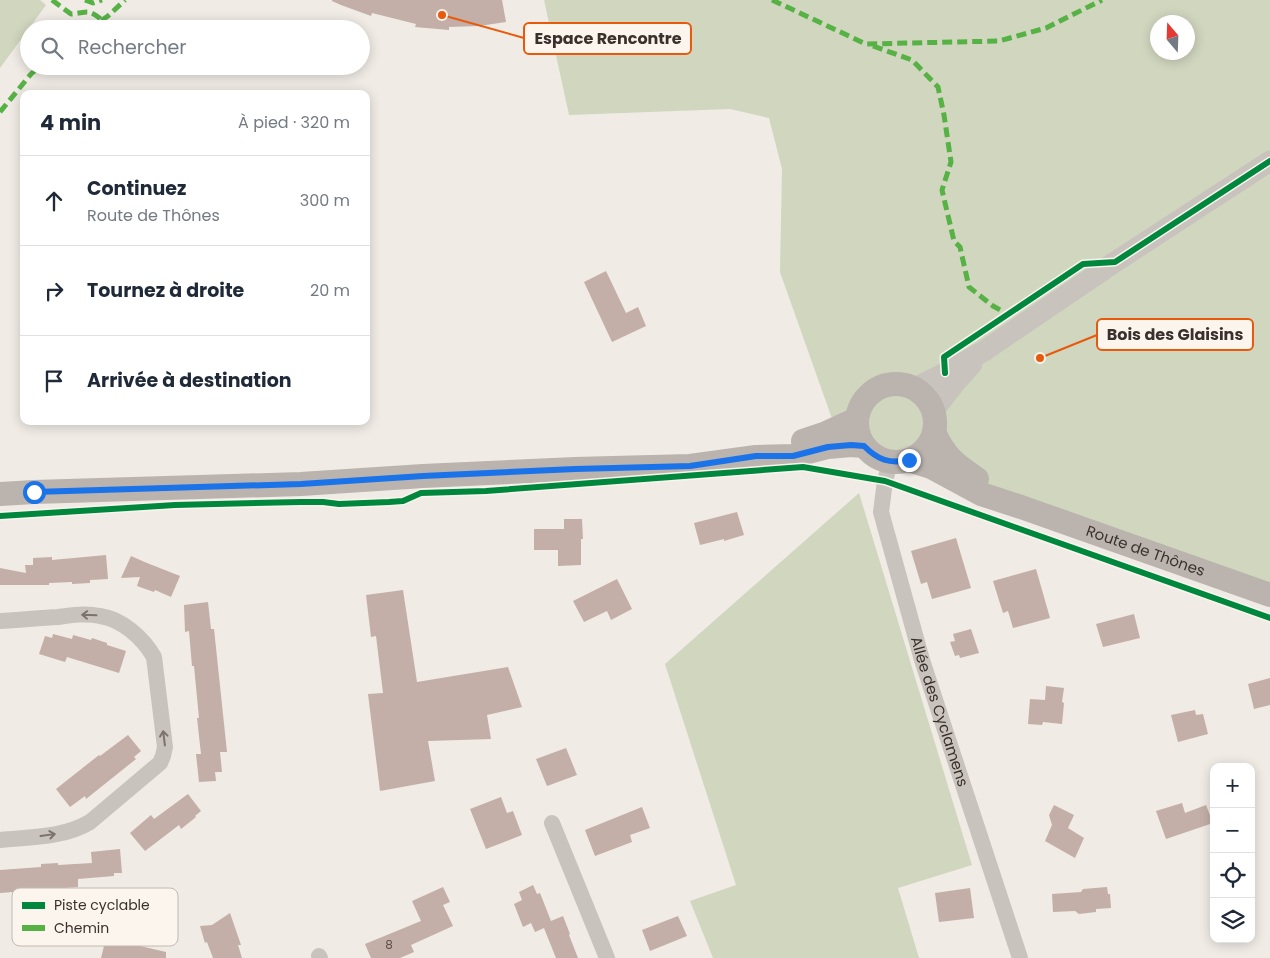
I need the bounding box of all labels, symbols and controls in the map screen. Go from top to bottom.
north arrow [1150,15,1195,60]
search box [20,20,370,75]
callout: Espace Rencontre [524,23,691,54]
text: Espace Rencontre [534,27,682,50]
icon: search [38,34,66,62]
text: Rechercher [78,34,186,61]
text: 4 min [40,108,101,137]
text: À pied · 320 m [238,111,350,134]
text: Continuez [87,175,186,202]
icon: ahead [40,187,68,215]
text: 300 m [300,189,350,212]
text: Route de Thônes [87,204,220,227]
icon: right [40,277,68,305]
text: Tournez à droite [87,277,244,304]
text: 20 m [310,279,350,302]
callout: Bois des Glaisins [1097,319,1253,350]
text: Bois des Glaisins [1107,323,1243,346]
icon: arrive [40,367,68,395]
text: Arrivée à destination [87,367,292,394]
route end [898,449,921,472]
route start [23,481,46,504]
street label: Route de Thônes [1083,520,1208,581]
one-way arrow [81,610,97,620]
street label: Allée des Cyclamens [906,634,974,789]
one-way arrow [159,730,169,746]
map controls [1210,763,1255,943]
button: + [1210,763,1255,808]
button: − [1210,808,1255,853]
one-way arrow [40,830,56,840]
button: locate [1210,853,1255,898]
legend [12,888,178,946]
text: Piste cyclable [54,895,150,915]
button: layers [1210,898,1255,943]
text: Chemin [54,918,109,938]
house number: 8 [385,936,393,953]

